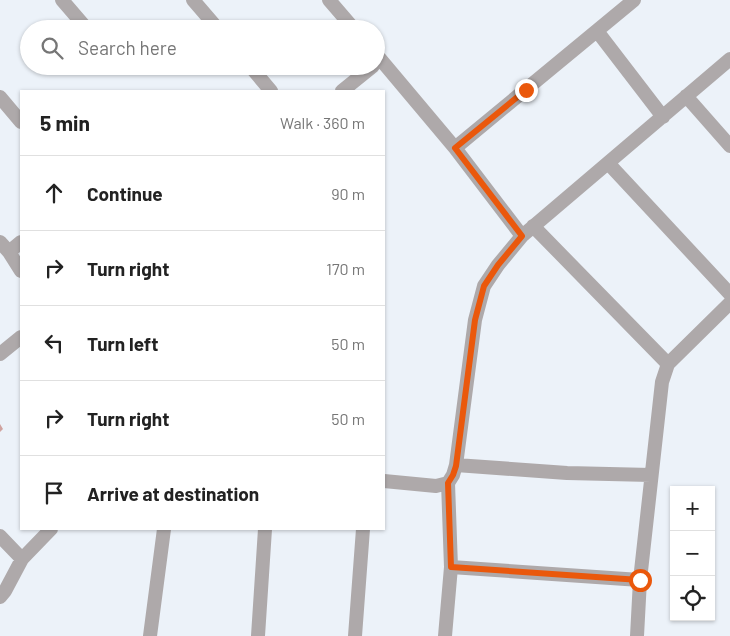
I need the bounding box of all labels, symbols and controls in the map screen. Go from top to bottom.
search box [20,20,385,75]
icon: search [38,34,66,62]
text: Search here [78,36,177,59]
route end [515,79,538,102]
text: 5 min [40,110,90,135]
text: Walk · 360 m [280,113,365,132]
icon: ahead [40,179,68,207]
text: Continue [87,182,163,205]
text: 90 m [331,184,365,203]
icon: right [40,254,68,282]
text: Turn right [87,257,169,280]
text: 170 m [326,259,365,278]
icon: left [40,329,68,357]
text: Turn left [87,332,158,355]
text: 50 m [331,334,365,353]
icon: right [40,404,68,432]
text: Turn right [87,407,169,430]
text: 50 m [331,409,365,428]
icon: arrive [40,479,68,507]
text: Arrive at destination [87,482,259,505]
map controls [670,486,715,621]
button: + [670,486,715,531]
button: − [670,531,715,576]
route start [629,569,652,592]
button: locate [670,576,715,621]

